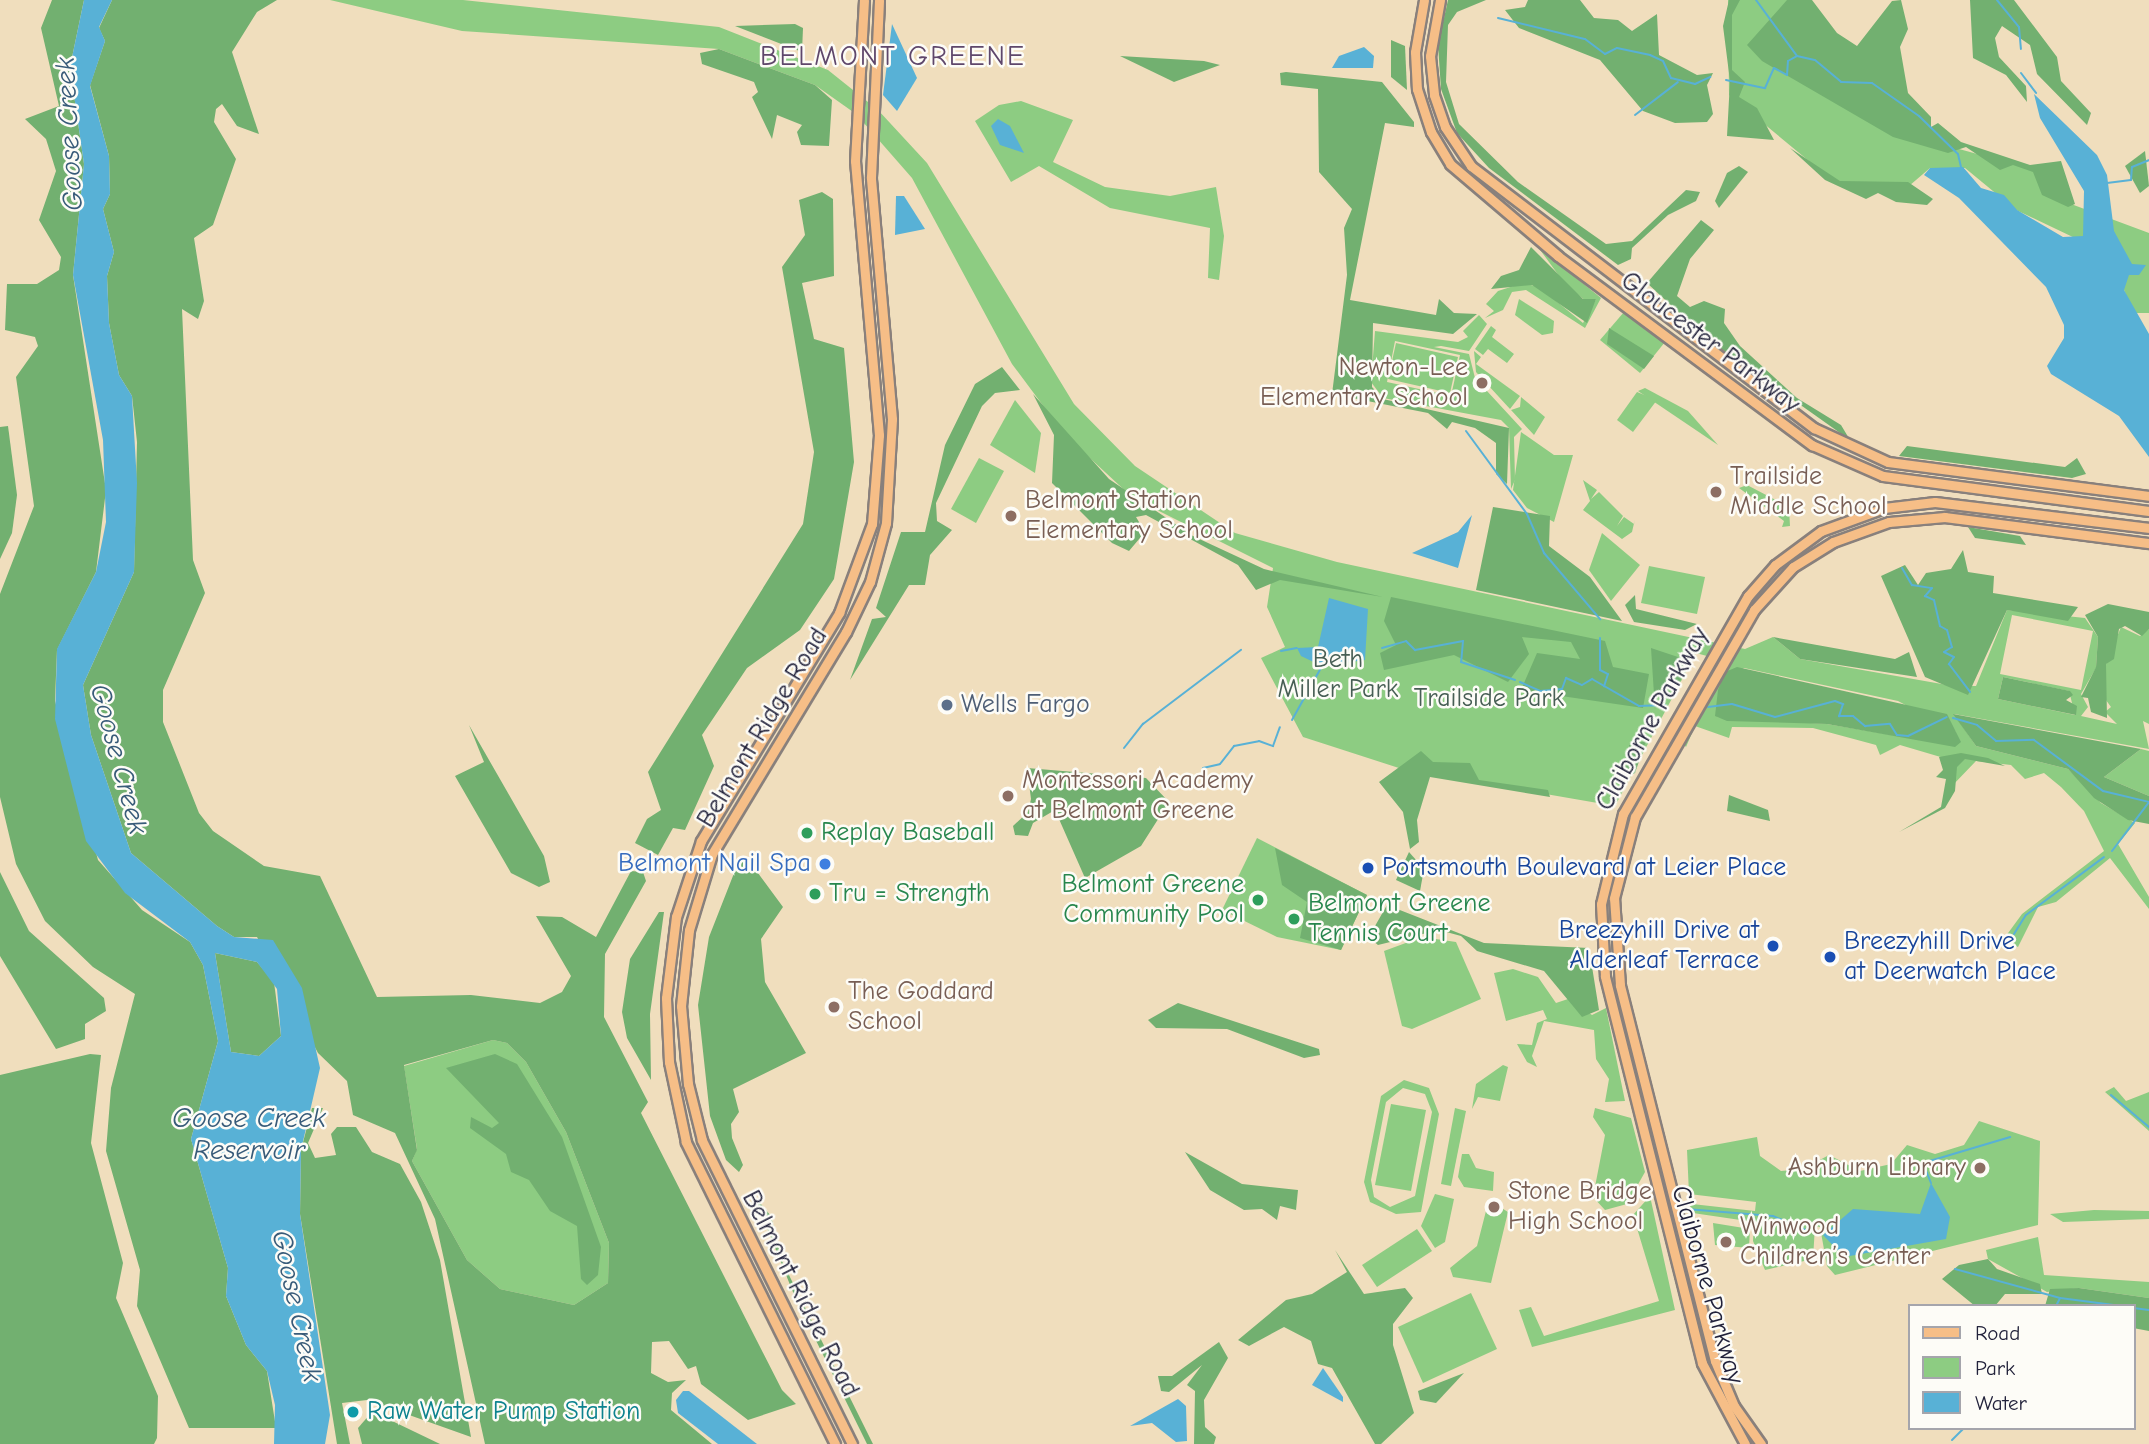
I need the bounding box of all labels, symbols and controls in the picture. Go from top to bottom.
district label: BELMONT GREENE [762,39,1024,73]
water label: Goose Creek [48,56,90,212]
street label: Gloucester Parkway [1614,265,1806,421]
place label: Newton-Lee Elementary School [1260,352,1468,414]
marker: Newton-Lee Elementary School [1474,375,1490,391]
place label: Trailside Middle School [1730,461,1887,522]
marker: Trailside Middle School [1708,484,1724,500]
place label: Belmont Station Elementary School [1025,485,1233,546]
marker: Belmont Station Elementary School [1003,508,1019,524]
street label: Claiborne Parkway [1590,622,1716,816]
street label: Belmont Ridge Road [691,623,835,833]
park label: Beth Miller Park [1278,644,1398,706]
water label: Goose Creek [83,680,155,838]
park label: Trailside Park [1414,683,1564,715]
place label: Wells Fargo [961,689,1090,721]
marker: Wells Fargo [939,697,955,713]
place label: Montessori Academy at Belmont Greene [1022,765,1253,826]
marker: Montessori Academy at Belmont Greene [1000,788,1016,804]
place label: Replay Baseball [821,817,994,849]
marker: Replay Baseball [799,825,815,841]
place label: Belmont Nail Spa [618,848,811,880]
place label: Portsmouth Boulevard at Leier Place [1382,852,1786,884]
marker: Belmont Nail Spa [817,856,833,872]
marker: Portsmouth Boulevard at Leier Place [1360,860,1376,876]
place label: Belmont Greene Community Pool [1062,869,1244,931]
place label: Tru = Strength [829,878,990,910]
marker: Tru = Strength [807,886,823,902]
place label: Belmont Greene Tennis Court [1308,888,1490,950]
marker: Belmont Greene Community Pool [1250,892,1266,908]
marker: Belmont Greene Tennis Court [1286,911,1302,927]
place label: Breezyhill Drive at Alderleaf Terrace [1559,915,1759,976]
place label: Breezyhill Drive at Deerwatch Place [1844,926,2056,988]
marker: Breezyhill Drive at Alderleaf Terrace [1765,938,1781,954]
marker: Breezyhill Drive at Deerwatch Place [1822,949,1838,965]
place label: The Goddard School [848,976,994,1038]
marker: The Goddard School [826,999,842,1015]
water label: Goose Creek Reservoir [172,1101,326,1167]
place label: Ashburn Library [1788,1152,1966,1184]
marker: Ashburn Library [1972,1160,1988,1176]
place label: Stone Bridge High School [1508,1176,1652,1238]
street label: Claiborne Parkway [1664,1182,1750,1388]
street label: Belmont Ridge Road [734,1186,866,1402]
marker: Stone Bridge High School [1486,1199,1502,1215]
place label: Winwood Children’s Center [1740,1211,1930,1272]
water label: Goose Creek [265,1227,329,1385]
marker: Winwood Children’s Center [1718,1234,1734,1250]
legend [1908,1304,2135,1430]
text: Road [1975,1321,2020,1345]
text: Park [1975,1356,2015,1380]
text: Water [1975,1391,2027,1415]
place label: Raw Water Pump Station [367,1396,640,1428]
marker: Raw Water Pump Station [345,1404,361,1420]

